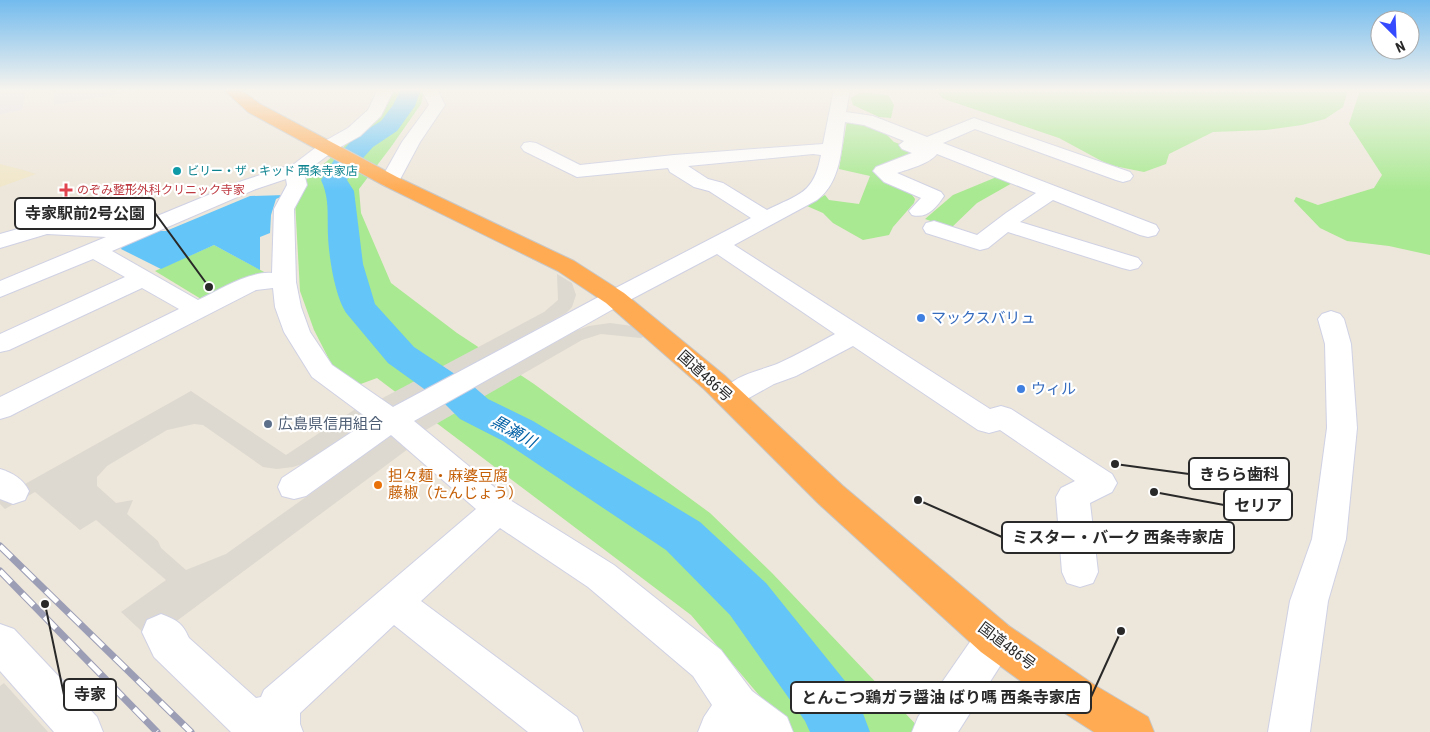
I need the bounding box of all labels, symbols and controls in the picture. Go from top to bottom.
north arrow [1370,10,1420,60]
text: N [1393,38,1407,56]
place label: ビリー・ザ・キッド 西条寺家店 [187,164,358,178]
marker: ビリー・ザ・キッド 西条寺家店 [171,165,183,177]
marker: のぞみ整形外科クリニック寺家 [59,183,73,197]
place label: のぞみ整形外科クリニック寺家 [77,183,245,197]
callout: 寺家駅前2号公園 [15,198,155,229]
text: 寺家駅前2号公園 [25,204,145,223]
place label: マックスバリュ [931,309,1036,327]
marker: マックスバリュ [915,312,927,324]
street label: 国道486号 [674,347,736,405]
place label: ウィル [1031,380,1076,398]
marker: ウィル [1015,383,1027,395]
water label: 黒瀬川 [488,411,541,452]
place label: 広島県信用組合 [278,415,383,433]
marker: 広島県信用組合 [262,418,274,430]
callout: きらら歯科 [1189,458,1289,489]
text: きらら歯科 [1199,465,1279,484]
place label: 担々麺・麻婆豆腐 藤椒（たんじょう） [388,467,523,502]
marker: 担々麺・麻婆豆腐 藤椒（たんじょう） [372,479,384,491]
callout: セリア [1224,489,1292,520]
text: セリア [1234,496,1282,515]
callout: ミスター・バーク 西条寺家店 [1002,522,1234,553]
text: ミスター・バーク 西条寺家店 [1012,528,1224,547]
street label: 国道486号 [975,619,1039,673]
callout: 寺家 [64,679,116,710]
callout: とんこつ鶏ガラ醤油 ばり嗎 西条寺家店 [791,682,1091,713]
text: 寺家 [74,685,106,704]
text: とんこつ鶏ガラ醤油 ばり嗎 西条寺家店 [801,688,1081,707]

